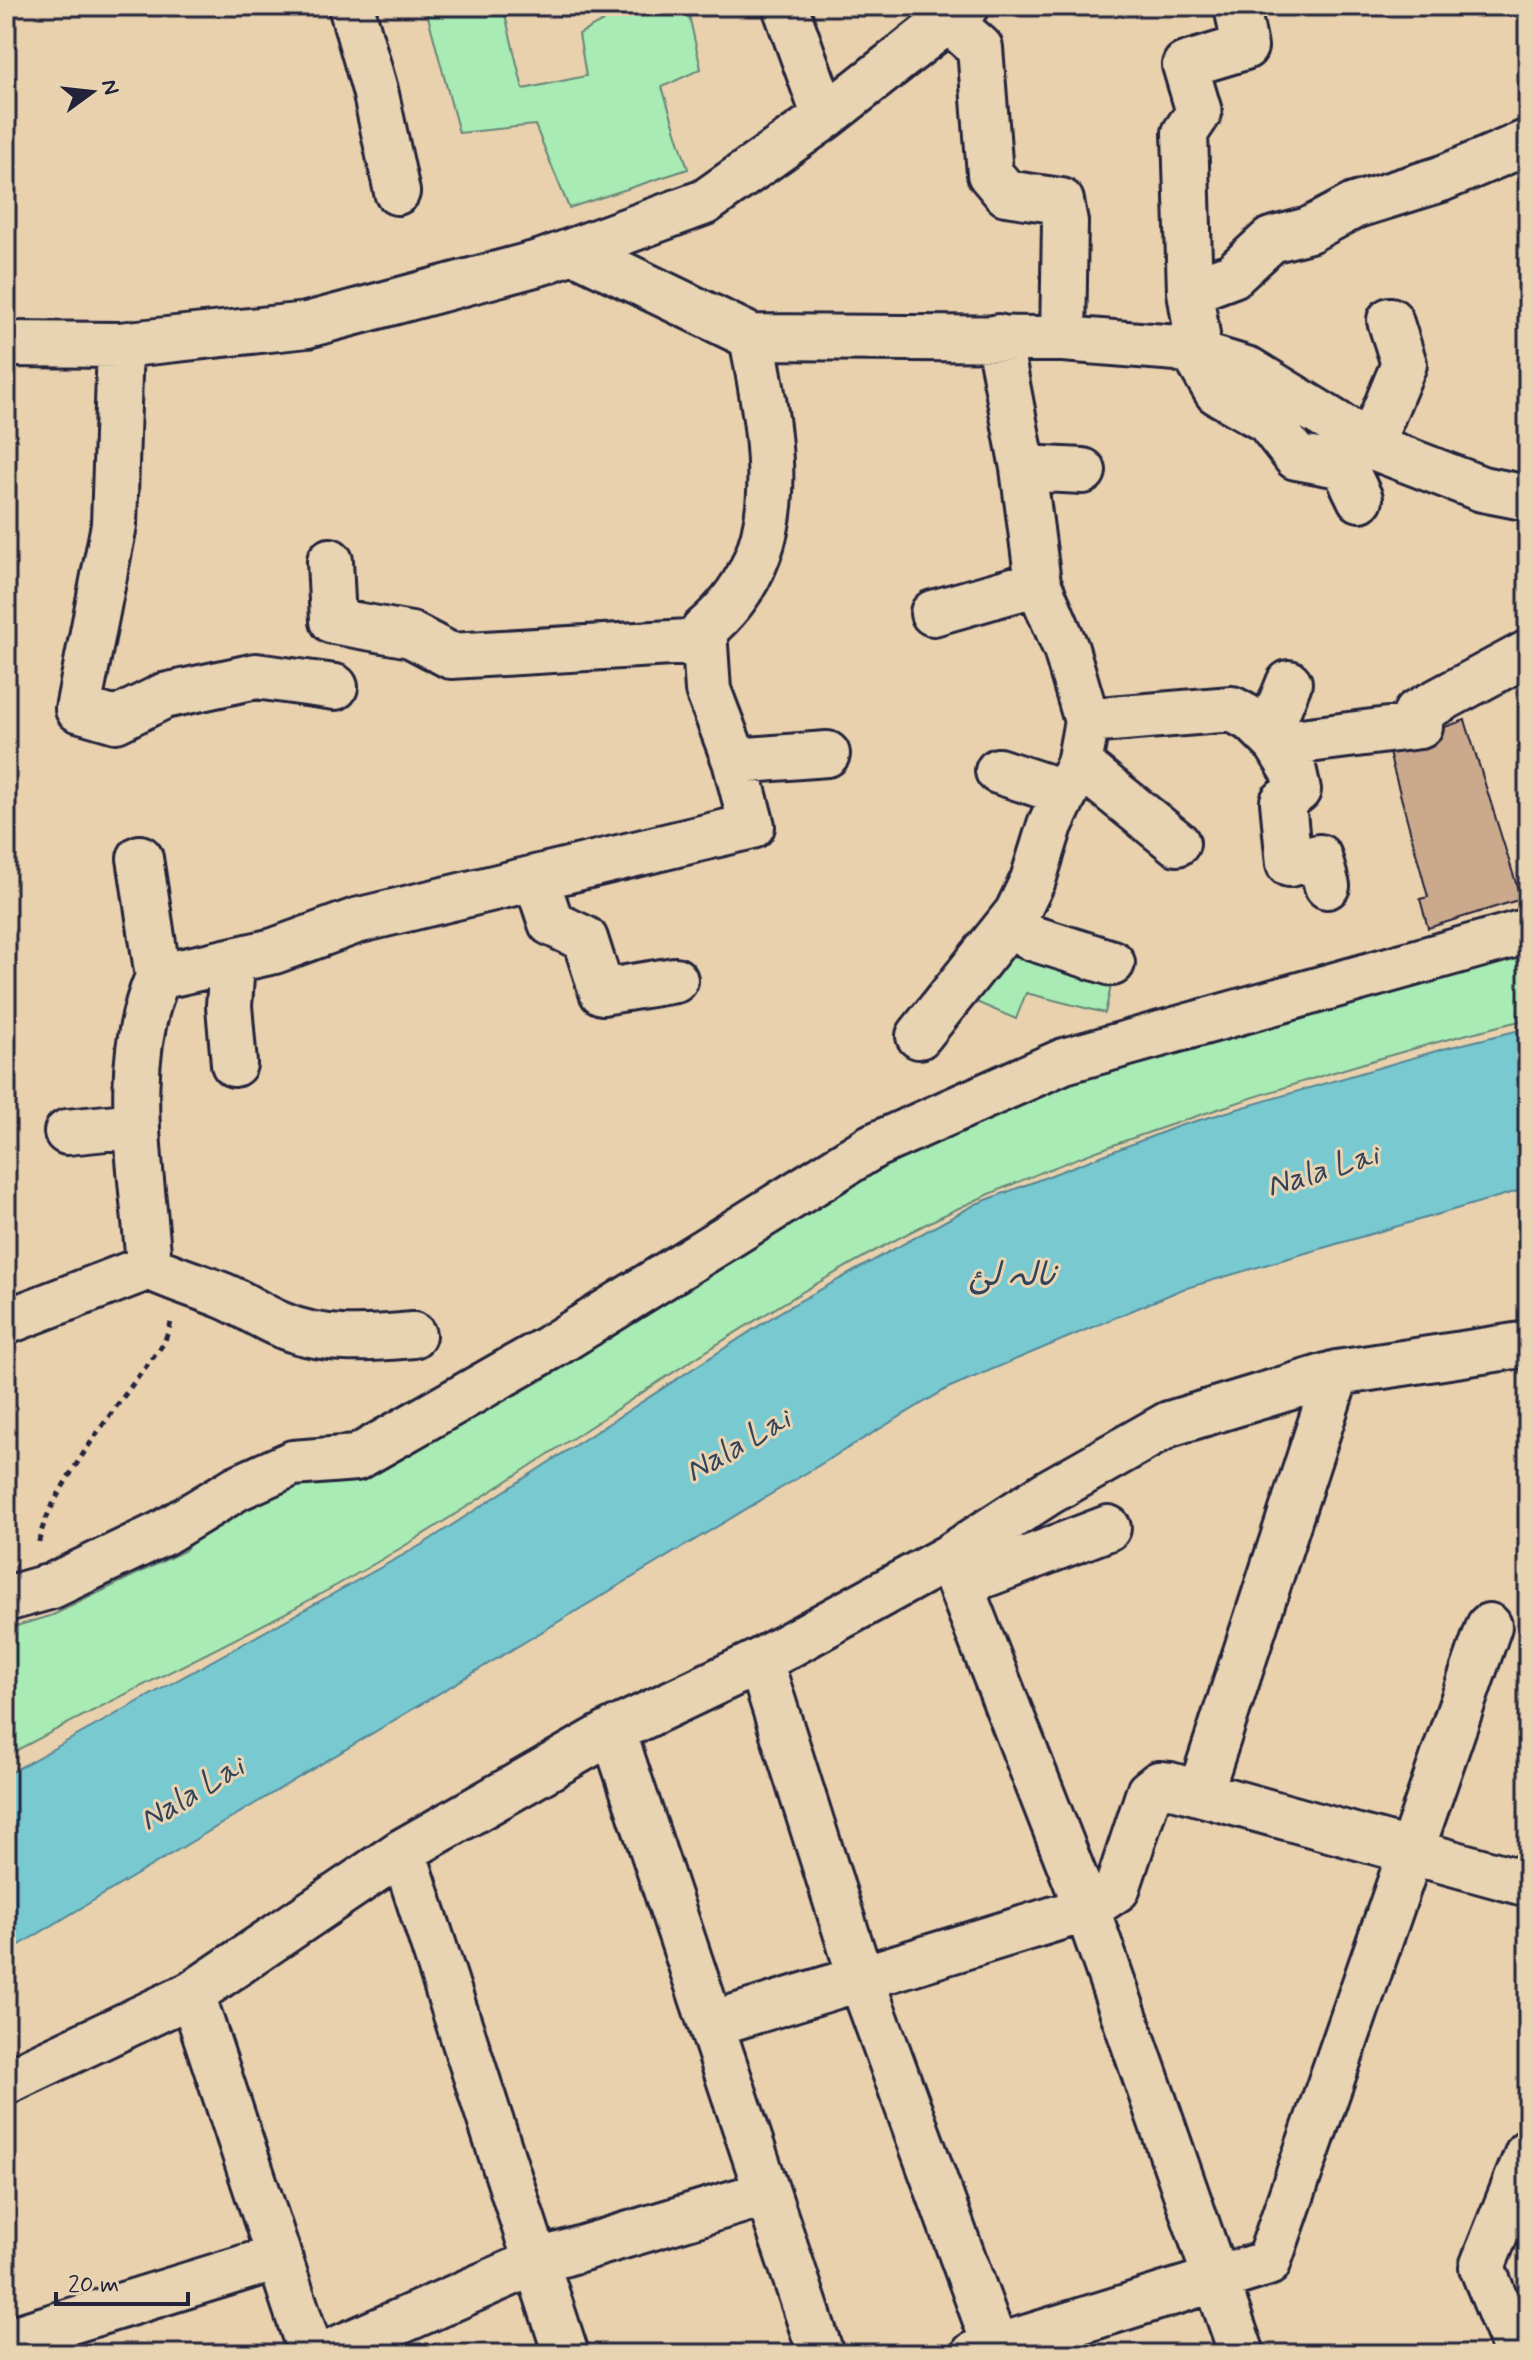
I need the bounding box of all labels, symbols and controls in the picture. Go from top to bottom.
north arrow [52,52,132,132]
text: N [94,77,125,98]
water label: Nala Lai [1261,1133,1387,1208]
water label: نالہ لئ [969,1255,1059,1297]
water label: Nala Lai [678,1397,801,1493]
water label: Nala Lai [132,1745,255,1841]
scale bar [56,2256,188,2306]
text: 20 m [68,2270,119,2301]

